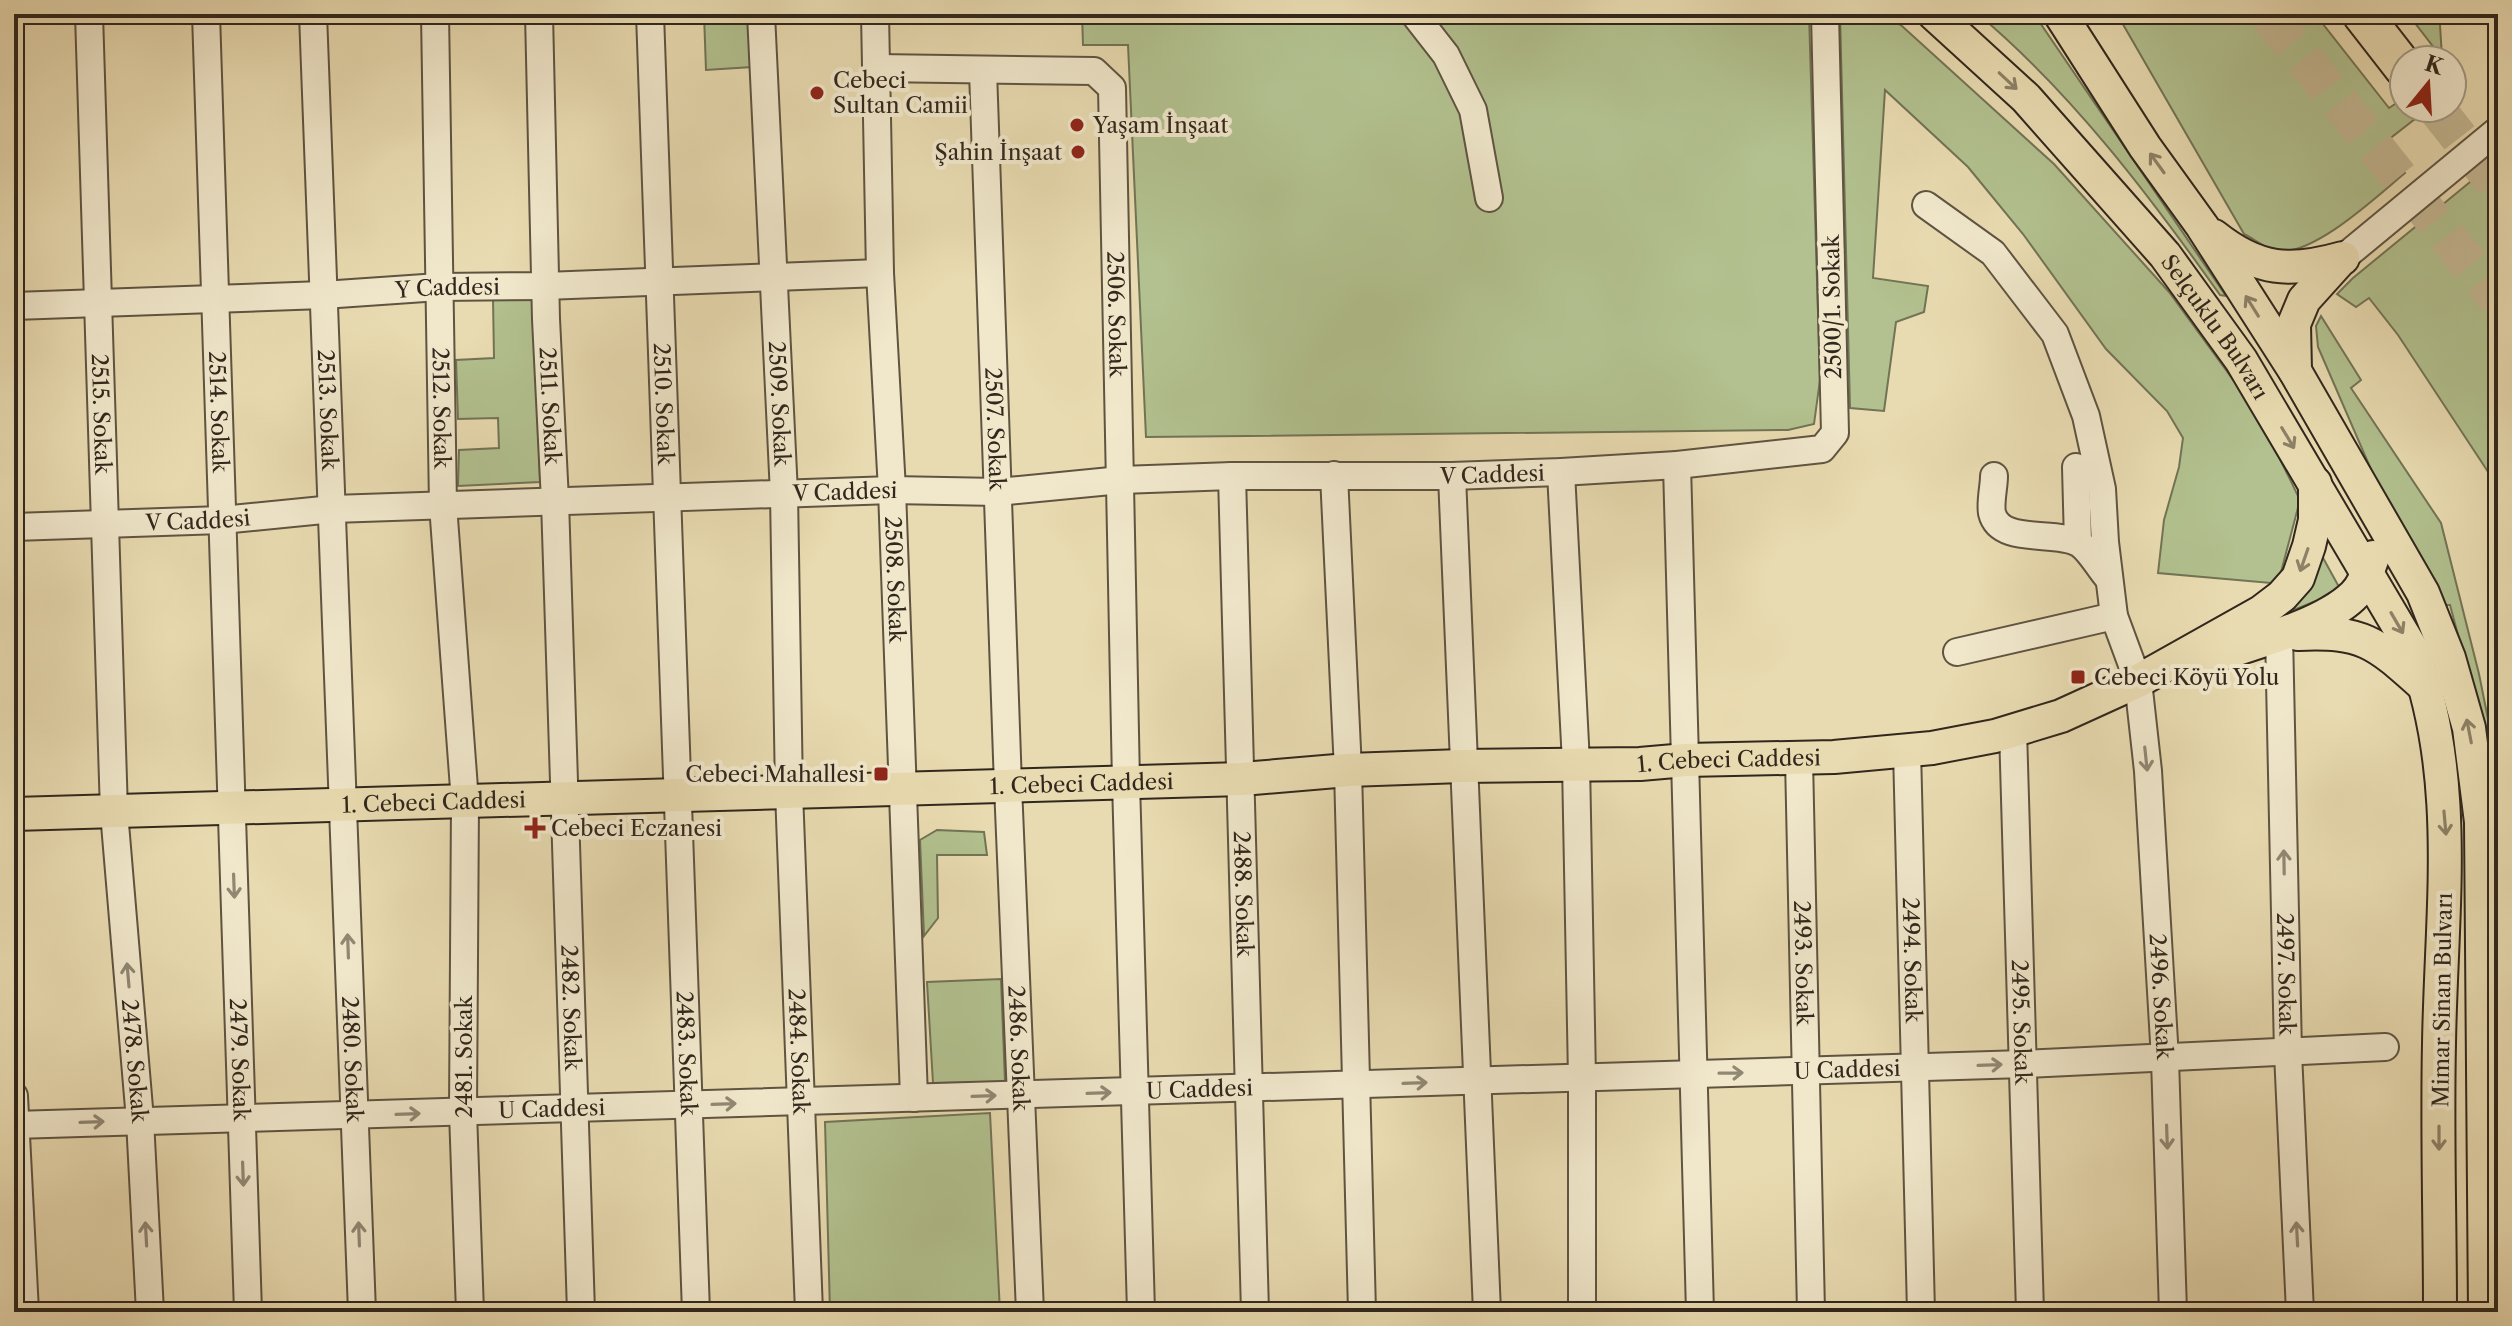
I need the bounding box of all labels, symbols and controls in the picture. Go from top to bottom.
north arrow [2388,44,2468,124]
text: K [2421,50,2448,81]
place label: Cebeci Sultan Camii [833,67,968,119]
one-way arrow [1997,71,2017,89]
marker: Cebeci Sultan Camii [808,84,826,102]
place label: Yaşam İnşaat [1092,112,1228,139]
marker: Yaşam İnşaat [1068,116,1086,134]
place label: Şahin İnşaat [935,139,1062,166]
marker: Şahin İnşaat [1069,143,1087,161]
one-way arrow [2149,152,2165,174]
street label: 2500/1. Sokak [1818,233,1847,379]
street label: Selçuklu Bulvarı [2155,249,2274,405]
street label: 2506. Sokak [1101,251,1131,379]
street label: Y Caddesi [393,273,500,304]
one-way arrow [2244,295,2260,318]
street label: 2509. Sokak [763,340,796,468]
street label: 2510. Sokak [648,342,679,467]
street label: 2511. Sokak [533,346,566,467]
street label: 2512. Sokak [426,347,455,470]
street label: 2513. Sokak [312,349,343,472]
street label: 2514. Sokak [203,351,234,474]
street label: 2515. Sokak [86,353,116,476]
street label: 2507. Sokak [979,367,1011,492]
one-way arrow [2280,426,2296,449]
street label: V Caddesi [1439,460,1546,490]
street label: V Caddesi [791,477,898,507]
street label: V Caddesi [144,504,252,537]
street label: 2508. Sokak [879,516,911,645]
one-way arrow [2296,547,2311,572]
one-way arrow [2389,611,2405,634]
place label: Cebeci Köyü Yolu [2094,664,2279,691]
marker: Cebeci Köyü Yolu [2069,668,2087,686]
one-way arrow [2460,719,2475,744]
street label: 1. Cebeci Caddesi [1636,744,1821,778]
one-way arrow [2139,745,2154,772]
place label: Cebeci Mahallesi [685,761,865,788]
marker: Cebeci Mahallesi [872,765,890,783]
street label: 1. Cebeci Caddesi [989,768,1174,800]
street label: 1. Cebeci Caddesi [342,786,526,819]
one-way arrow [2438,809,2453,835]
place label: Cebeci Eczanesi [551,815,722,842]
marker: Cebeci Eczanesi [526,819,544,837]
street label: 2488. Sokak [1228,830,1258,959]
one-way arrow [2276,849,2292,876]
one-way arrow [226,872,241,899]
street label: Mimar Sinan Bulvarı [2427,892,2458,1108]
street label: 2494. Sokak [1897,897,1927,1025]
street label: 2493. Sokak [1788,900,1818,1027]
street label: 2497. Sokak [2271,912,2301,1037]
one-way arrow [340,933,355,960]
street label: 2496. Sokak [2144,933,2178,1061]
street label: 2482. Sokak [555,944,586,1072]
street label: 2495. Sokak [2006,959,2036,1086]
one-way arrow [120,962,135,989]
street label: 2486. Sokak [1002,985,1035,1113]
street label: 2484. Sokak [783,988,814,1116]
street label: 2483. Sokak [671,990,702,1118]
street label: 2481. Sokak [451,994,478,1118]
street label: 2480. Sokak [336,995,368,1124]
street label: 2478. Sokak [116,998,153,1125]
street label: 2479. Sokak [224,998,255,1123]
street label: U Caddesi [1793,1055,1901,1085]
one-way arrow [1976,1058,2003,1073]
one-way arrow [1717,1065,1744,1081]
street label: U Caddesi [1146,1074,1254,1105]
one-way arrow [1401,1076,1428,1091]
one-way arrow [1085,1085,1112,1100]
one-way arrow [970,1089,997,1104]
street label: U Caddesi [498,1094,606,1124]
one-way arrow [710,1097,737,1112]
one-way arrow [394,1106,421,1121]
one-way arrow [78,1114,105,1129]
one-way arrow [2160,1123,2175,1150]
one-way arrow [2431,1124,2447,1151]
one-way arrow [235,1160,250,1187]
one-way arrow [138,1221,153,1248]
one-way arrow [351,1221,366,1248]
one-way arrow [2289,1221,2304,1248]

